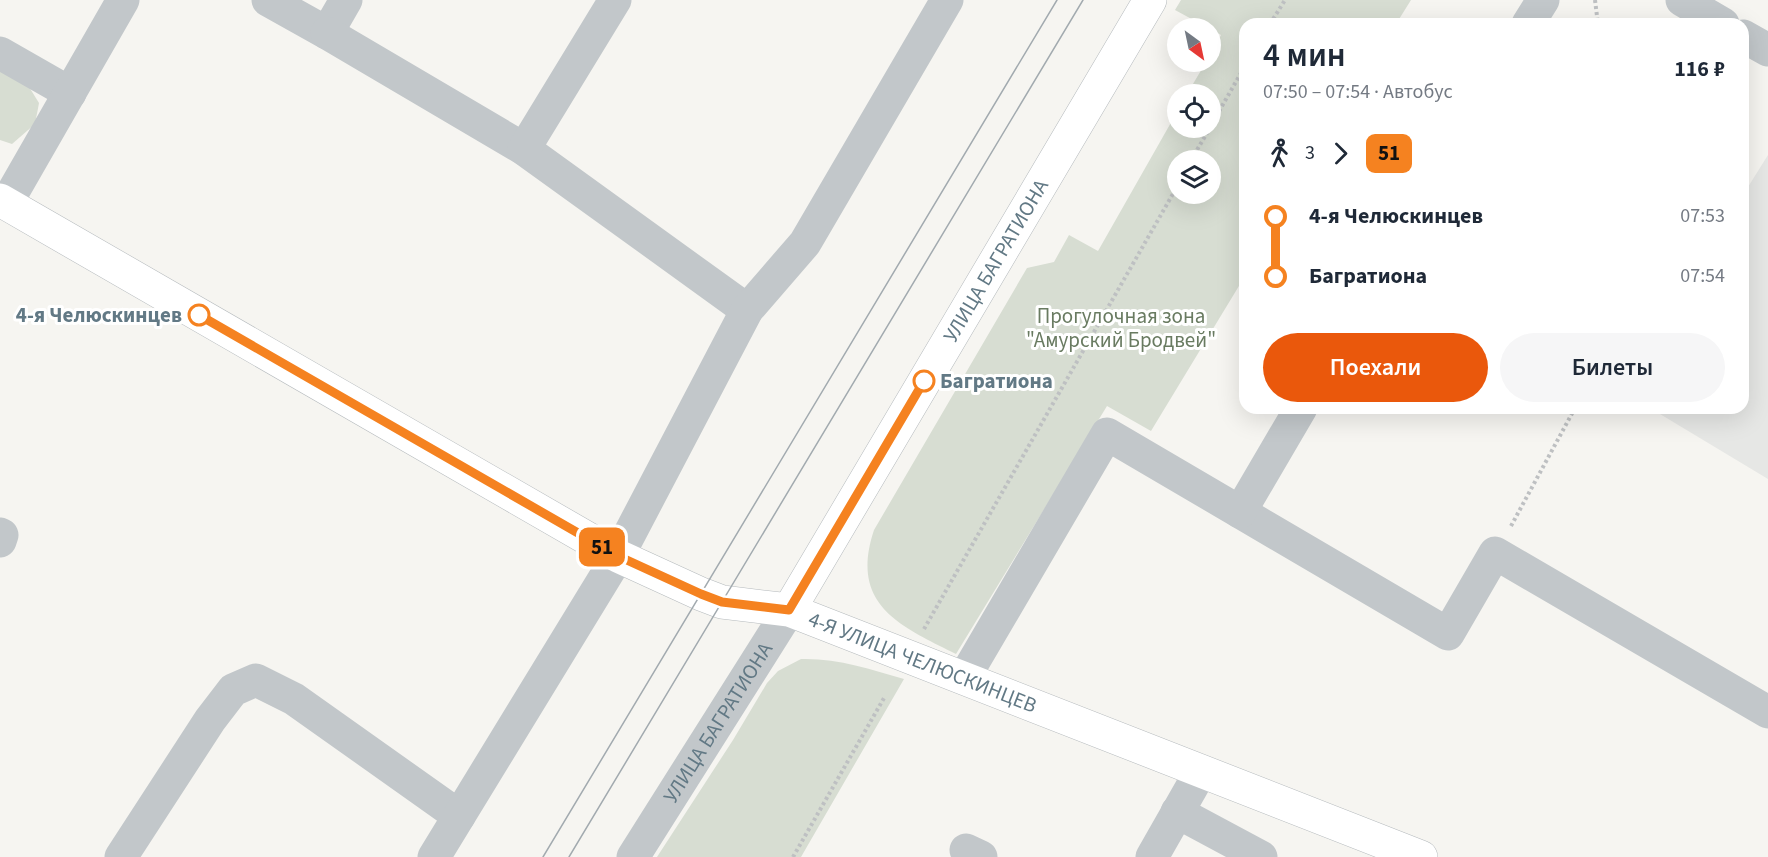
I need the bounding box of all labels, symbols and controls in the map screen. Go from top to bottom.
north arrow [1167,18,1221,72]
map controls [1167,18,1221,204]
text: 4 мин [1263,32,1346,79]
text: 116 ₽ [1674,53,1725,85]
text: 07:50 – 07:54 · Автобус [1263,78,1453,106]
button: locate [1167,84,1221,138]
icon: walk [1263,137,1296,170]
icon: forward [1324,137,1357,170]
text: 51 [1378,138,1400,168]
text: 3 [1305,139,1315,167]
button: layers [1167,150,1221,204]
street label: УЛИЦА БАГРАТИОНА [936,173,1056,348]
text: 4-я Челюскинцев [1309,200,1483,232]
text: 07:53 [1680,202,1725,230]
text: Багратиона [1309,260,1427,292]
text: 07:54 [1680,262,1725,290]
place label: 4-я Челюскинцев [16,300,182,330]
park label: Прогулочная зона "Амурский Бродвей" [1026,301,1216,355]
marker: 4-я Челюскинцев [188,304,210,326]
button: Поехали [1263,333,1488,402]
button: Билеты [1500,333,1725,402]
place label: Багратиона [940,366,1053,396]
marker: Багратиона [913,370,935,392]
line badge: 51 [575,528,629,566]
text: 51 [591,532,613,562]
street label: 4-Я УЛИЦА ЧЕЛЮСКИНЦЕВ [804,604,1041,720]
street label: УЛИЦА БАГРАТИОНА [656,636,780,809]

